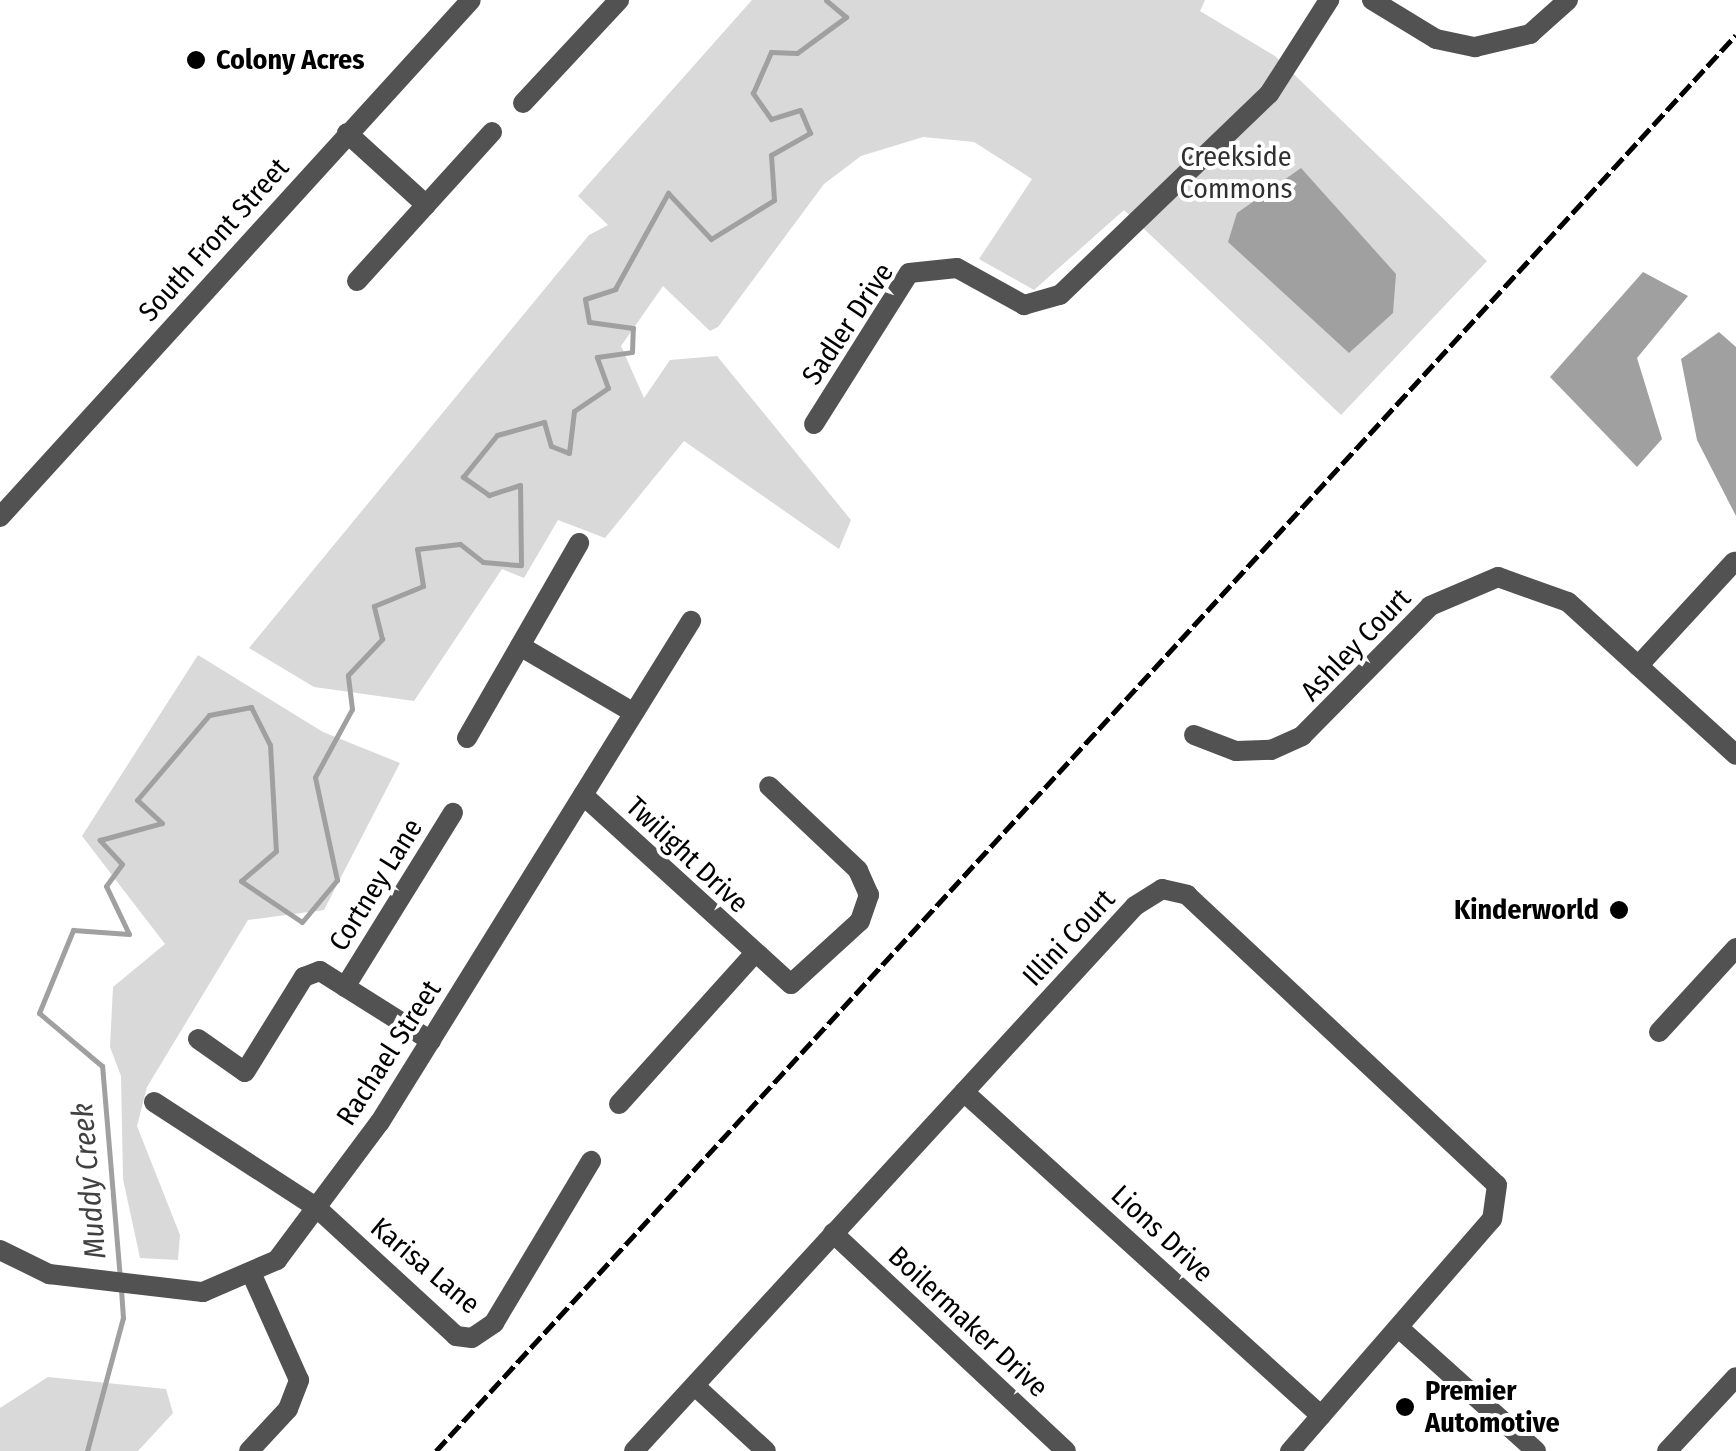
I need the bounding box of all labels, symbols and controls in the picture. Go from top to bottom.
place label: Colony Acres [216,43,365,77]
marker: Colony Acres [185,49,207,71]
park label: Creekside Commons [1180,140,1292,206]
street label: South Front Street [132,151,296,329]
street label: Sadler Drive [795,257,901,391]
street label: Ashley Court [1294,582,1418,708]
street label: Twilight Drive [619,790,755,920]
street label: Cortney Lane [322,813,430,957]
street label: Illini Court [1016,883,1122,993]
place label: Kinderworld [1454,893,1599,927]
marker: Kinderworld [1608,899,1630,921]
street label: Rachael Street [330,974,448,1132]
water label: Muddy Creek [64,1102,114,1260]
street label: Lions Drive [1104,1178,1220,1290]
street label: Karisa Lane [364,1211,486,1321]
street label: Boilermaker Drive [881,1240,1055,1404]
place label: Premier Automotive [1425,1374,1560,1440]
marker: Premier Automotive [1394,1396,1416,1418]

